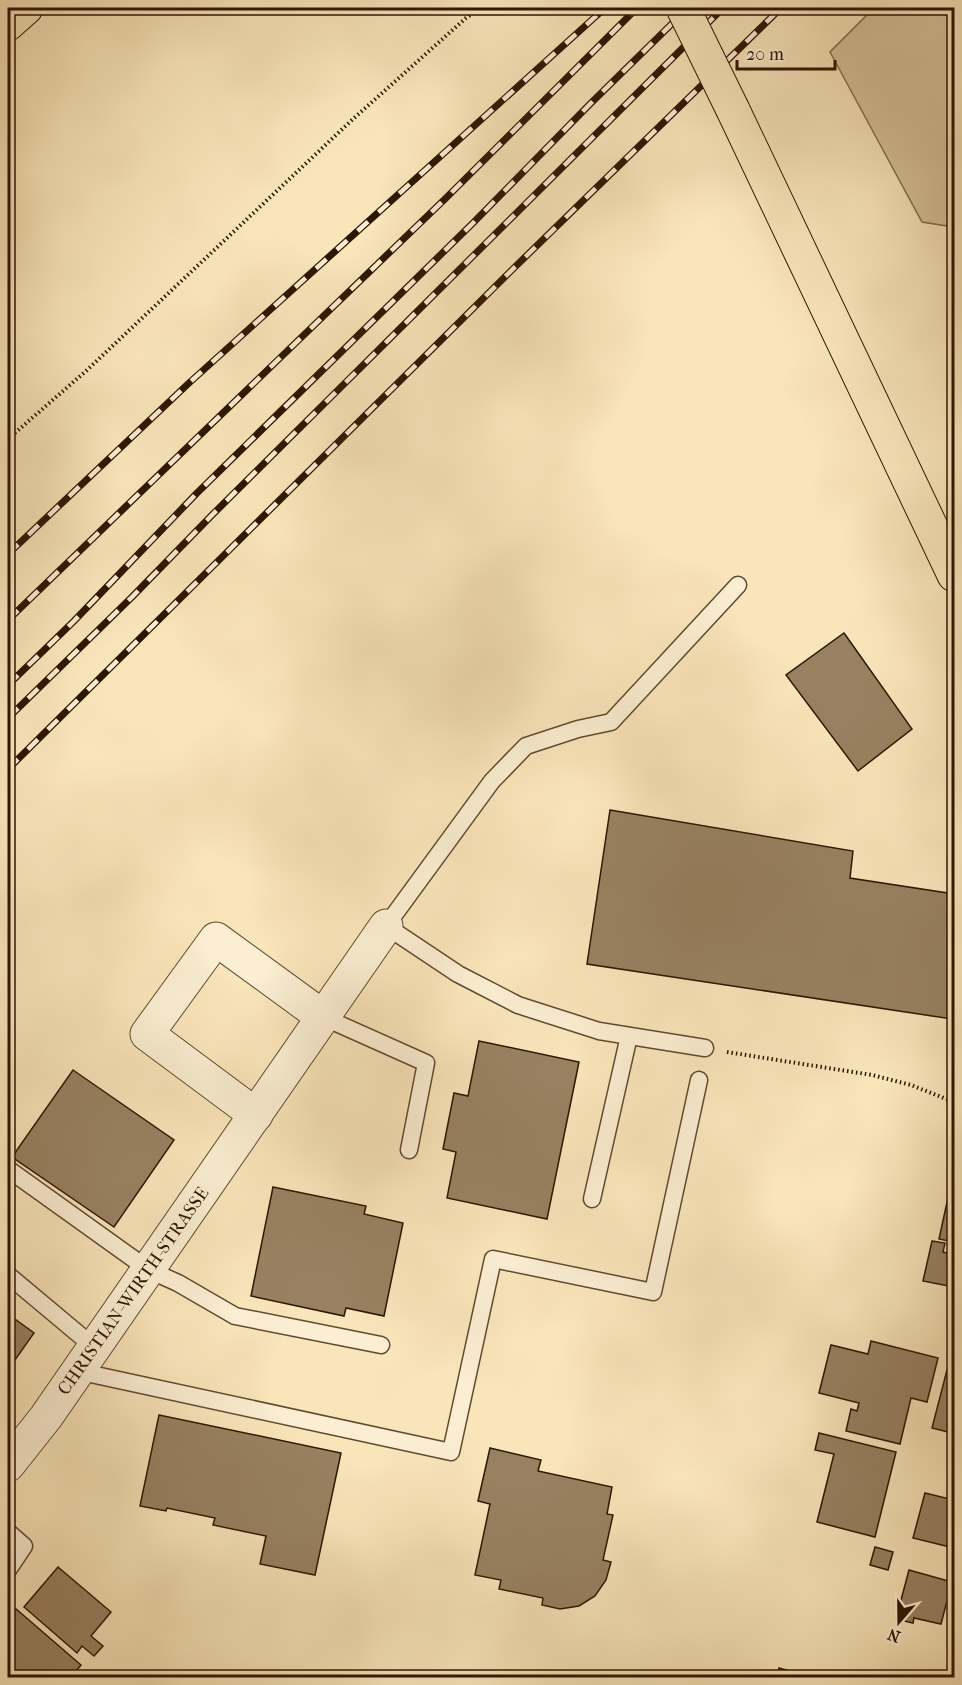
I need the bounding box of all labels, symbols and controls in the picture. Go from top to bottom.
scale bar [737,33,834,71]
text: 20 m [746,44,784,65]
street label: CHRISTIAN-WIRTH-STRASSE [53,1183,213,1399]
north arrow [869,1592,929,1652]
text: N [884,1624,903,1647]

